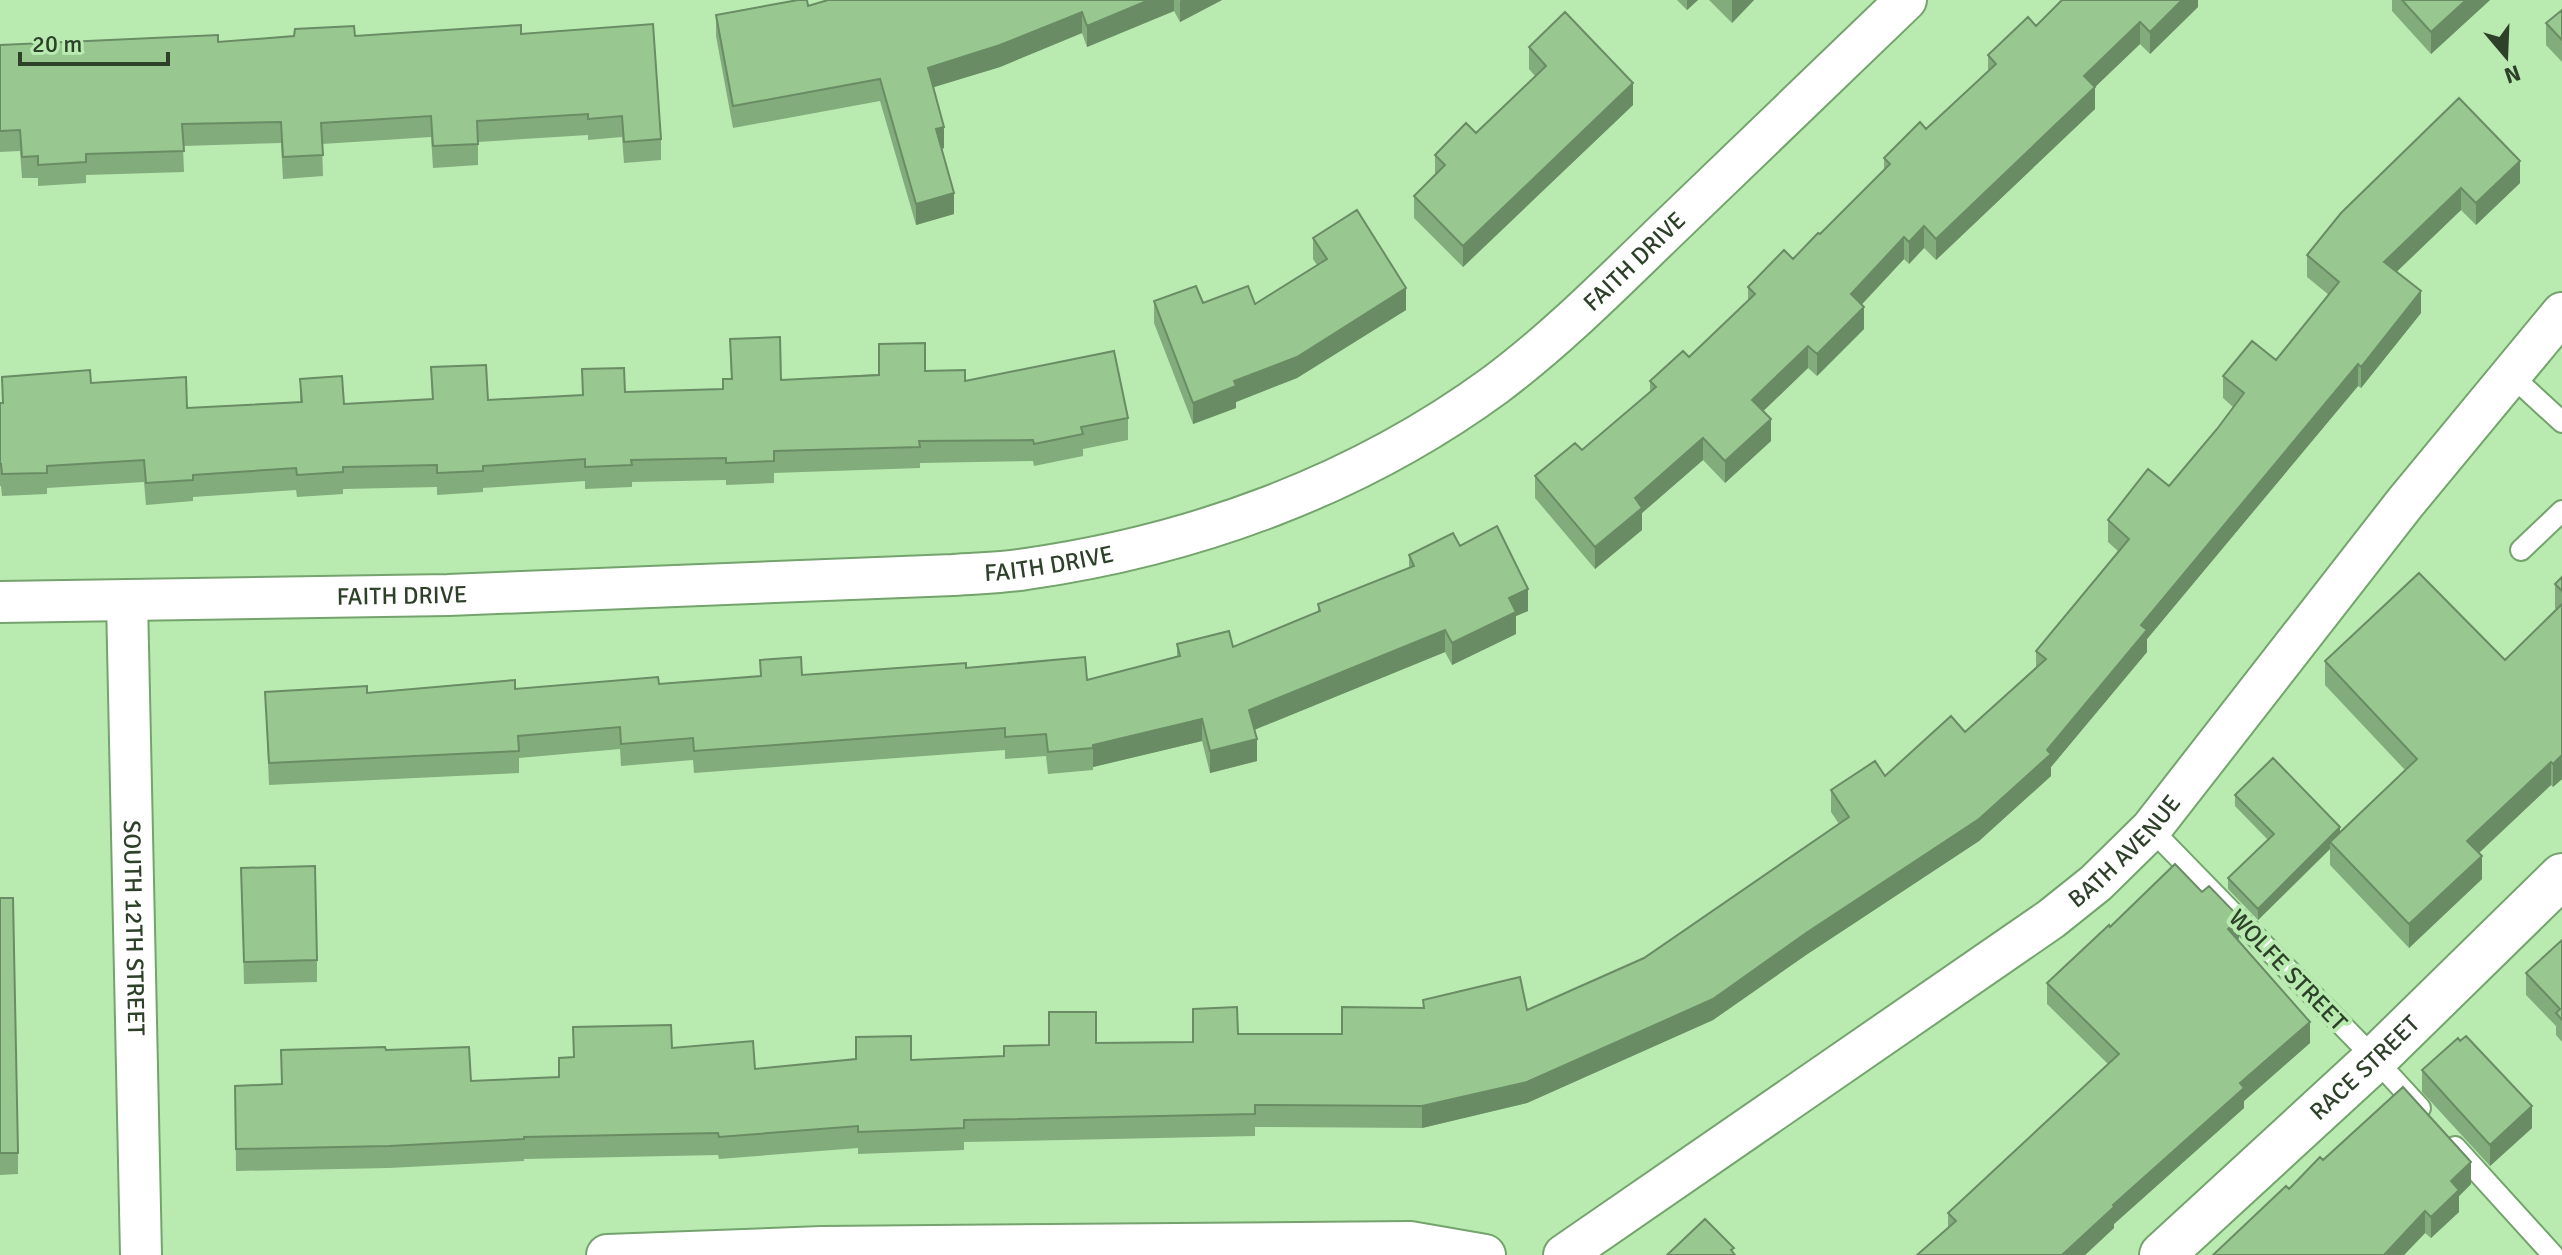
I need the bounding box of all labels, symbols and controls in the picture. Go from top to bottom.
scale bar [20,16,168,66]
north arrow [2466,16,2546,96]
text: 20 m [32,29,82,59]
text: N [2501,59,2524,90]
street label: FAITH DRIVE [1577,205,1692,318]
street label: FAITH DRIVE [983,539,1116,588]
street label: FAITH DRIVE [336,579,468,612]
street label: BATH AVENUE [2062,789,2187,914]
street label: SOUTH 12TH STREET [117,820,151,1036]
street label: WOLFE STREET [2222,903,2354,1037]
street label: RACE STREET [2303,1009,2426,1127]

